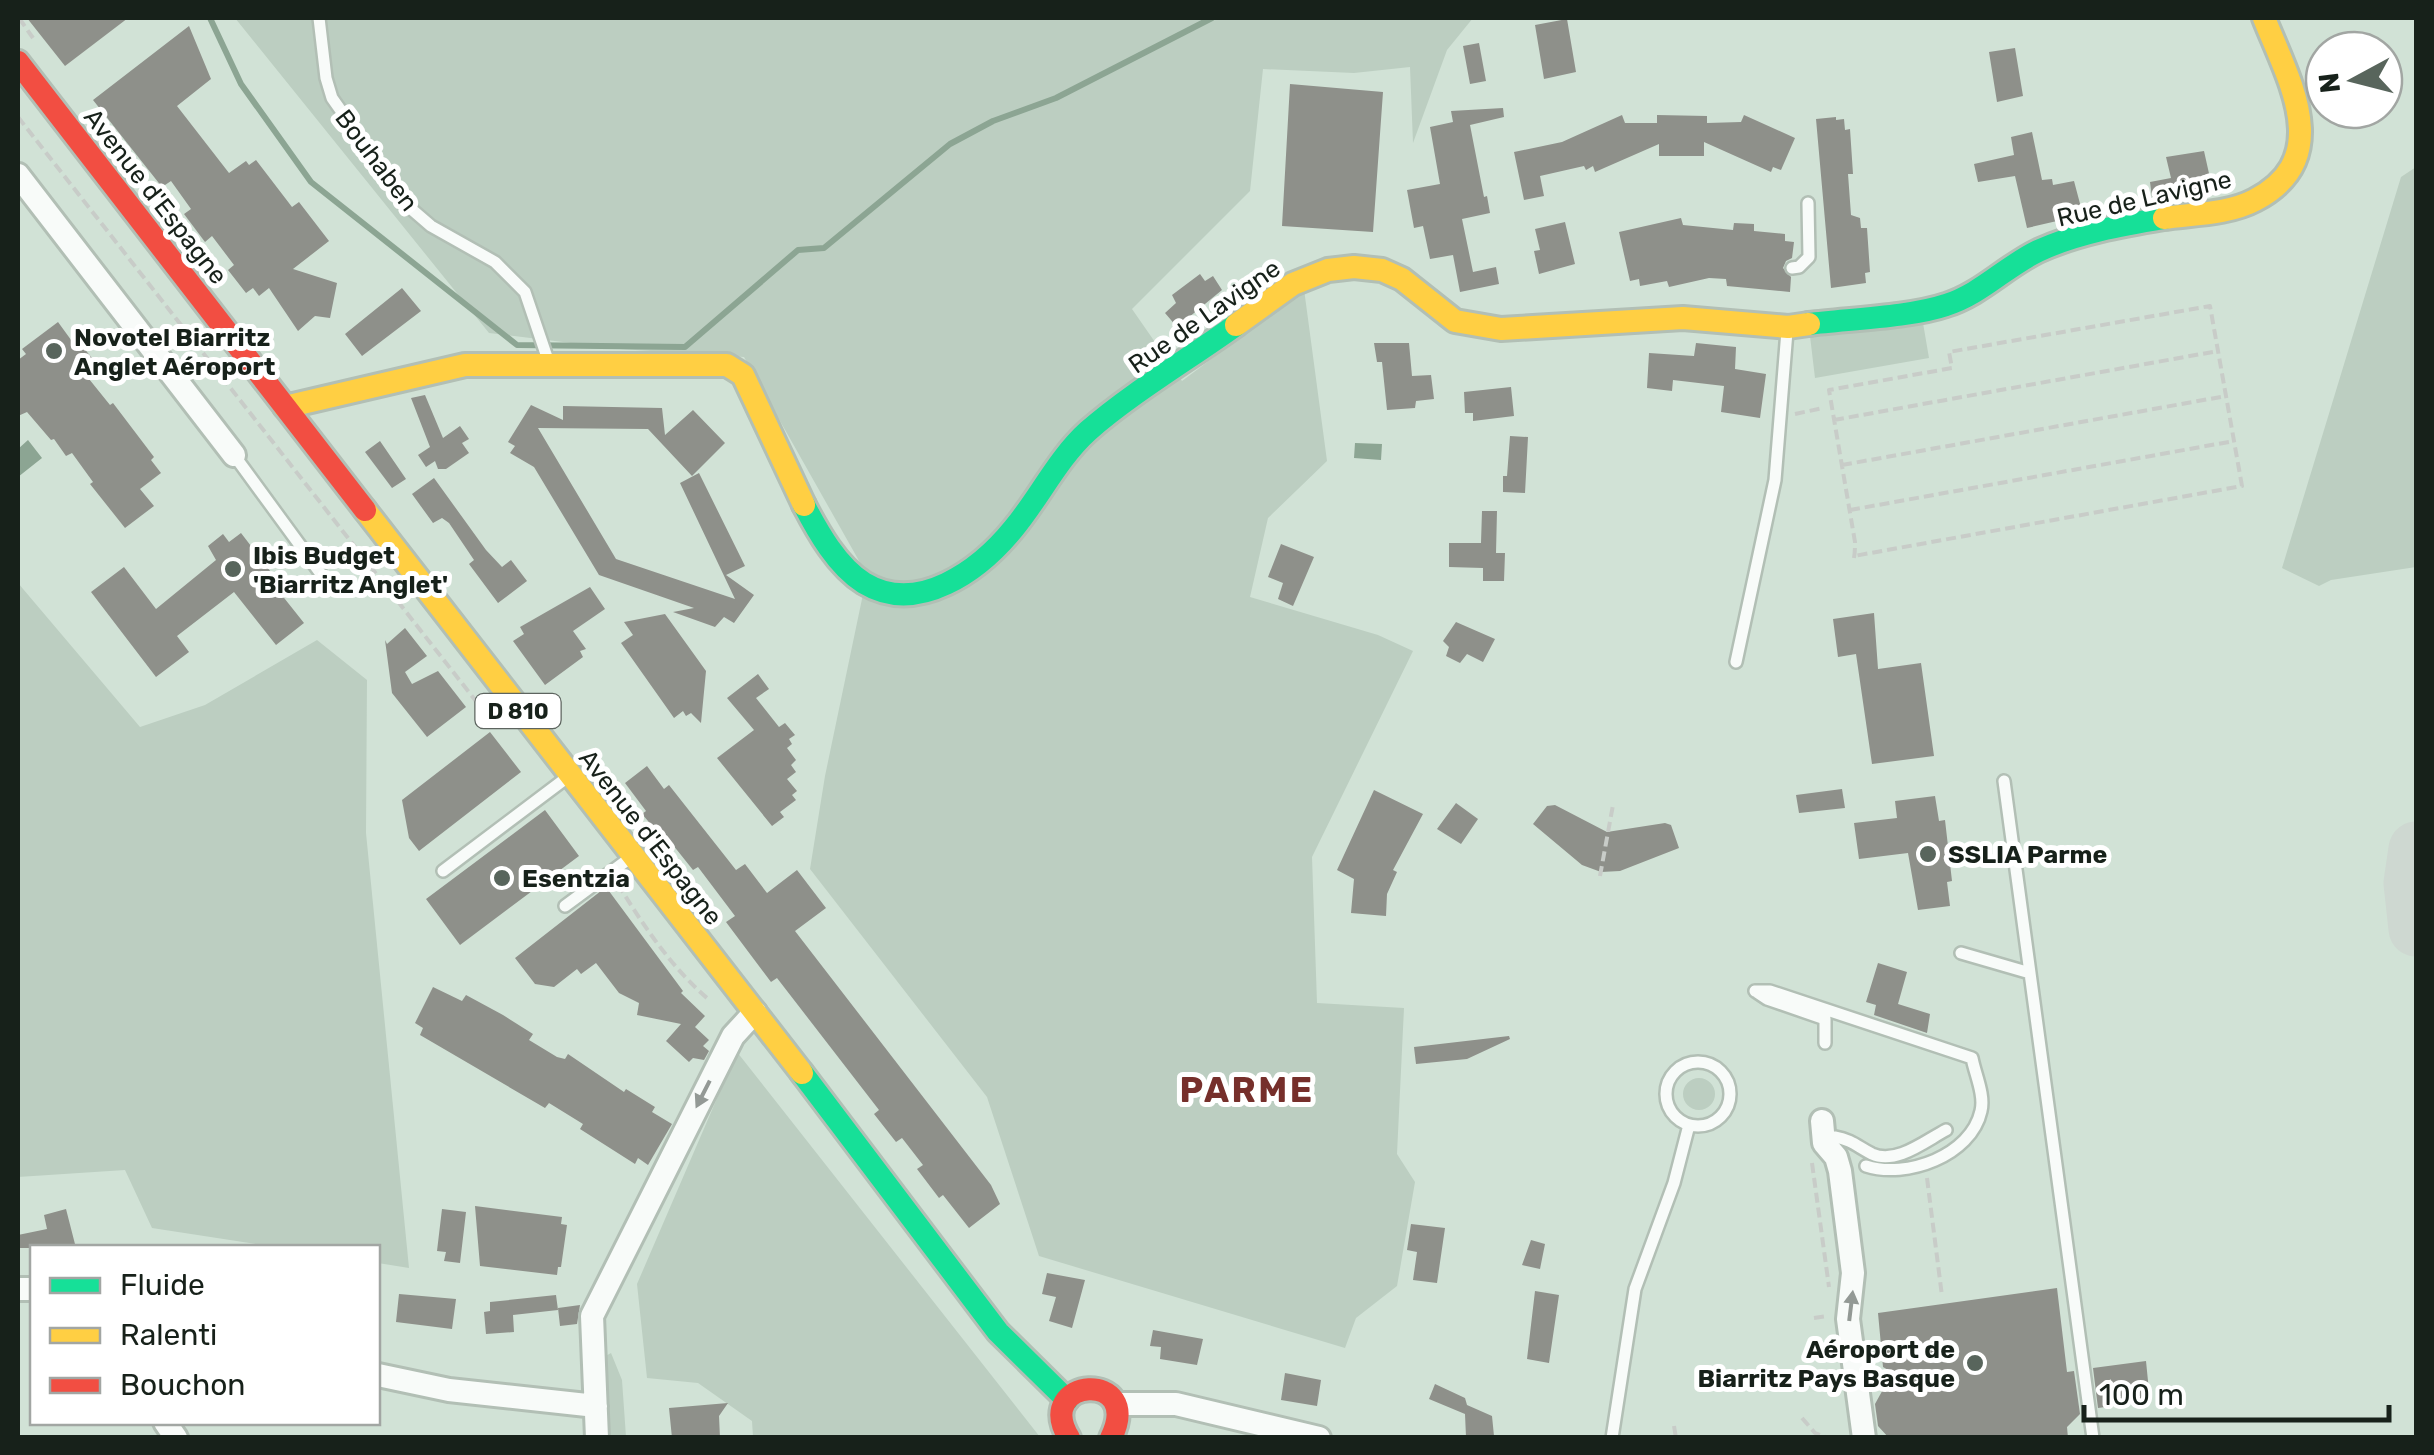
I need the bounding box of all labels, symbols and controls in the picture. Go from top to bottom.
north arrow [2304,30,2404,130]
text: N [2312,71,2347,95]
street label: Avenue d'Espagne [78,103,233,290]
street label: Bouhaben [329,104,424,217]
street label: Rue de Lavigne [2054,164,2234,233]
street label: Rue de Lavigne [1123,253,1286,379]
place label: Novotel Biarritz Anglet Aéroport [74,323,276,381]
marker: Novotel Biarritz Anglet Aéroport [43,340,65,362]
place label: Ibis Budget 'Biarritz Anglet' [253,541,448,599]
marker: Ibis Budget 'Biarritz Anglet' [222,558,244,580]
road number: D 810 [476,694,560,728]
street label: Avenue d'Espagne [573,744,728,931]
place label: SSLIA Parme [1948,840,2107,869]
marker: SSLIA Parme [1917,843,1939,865]
place label: Esentzia [522,864,630,893]
marker: Esentzia [491,867,513,889]
district label: PARME [1179,1069,1315,1111]
one-way arrow [695,1080,712,1109]
legend [30,1245,380,1425]
text: Fluide [120,1267,205,1303]
one-way arrow [1843,1290,1859,1322]
text: Ralenti [120,1317,217,1353]
place label: Aéroport de Biarritz Pays Basque [1697,1335,1955,1393]
marker: Aéroport de Biarritz Pays Basque [1964,1352,1986,1374]
scale bar [2084,1360,2389,1422]
text: Bouchon [120,1367,246,1403]
text: 100 m [2099,1377,2184,1413]

